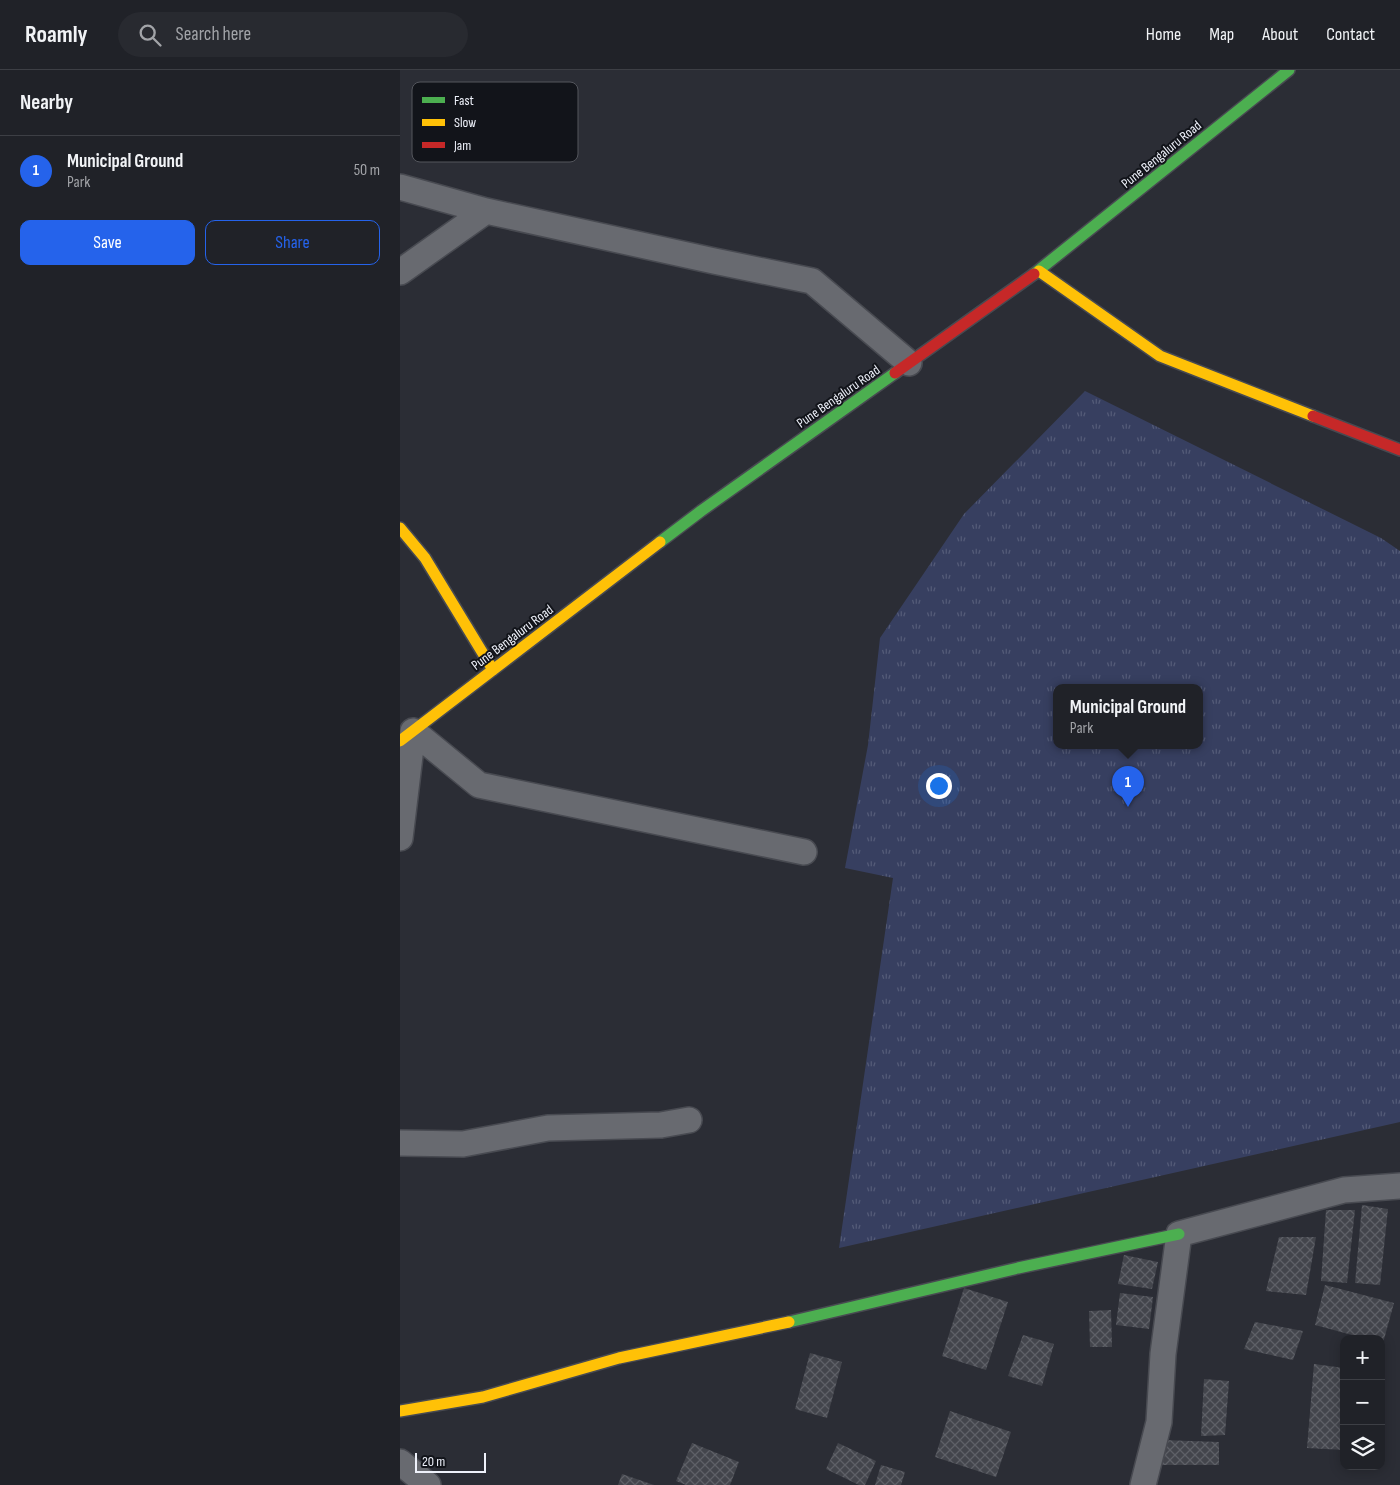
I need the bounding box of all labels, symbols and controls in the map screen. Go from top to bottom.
search box [118,12,468,57]
text: Roamly [25,20,88,49]
icon: search [136,21,164,49]
text: Search here [176,23,251,46]
text: Home [1146,24,1181,45]
text: Map [1209,24,1234,45]
text: About [1262,24,1298,45]
text: Contact [1326,24,1375,45]
legend [412,82,578,162]
text: Nearby [20,90,73,115]
text: Fast [454,92,474,109]
text: Slow [454,114,476,131]
street label: Pune Bengaluru Road [1118,117,1205,192]
text: Jam [453,137,471,154]
text: Municipal Ground [67,150,183,173]
text: 1 [33,161,39,180]
text: 50 m [354,161,380,180]
text: Park [67,173,90,192]
button: Save [20,220,195,265]
button: Share [205,220,380,265]
street label: Pune Bengaluru Road [793,361,883,432]
street label: Pune Bengaluru Road [468,601,557,674]
popup [1053,684,1203,749]
text: Municipal Ground [1070,696,1186,719]
text: Park [1070,719,1093,738]
pin: 1 [1112,766,1144,807]
your location [926,773,952,799]
map controls [1340,1335,1385,1470]
button: + [1340,1335,1385,1380]
button: − [1340,1380,1385,1425]
button: layers [1340,1425,1385,1470]
scale bar [415,1450,486,1473]
text: 20 m [422,1453,445,1470]

